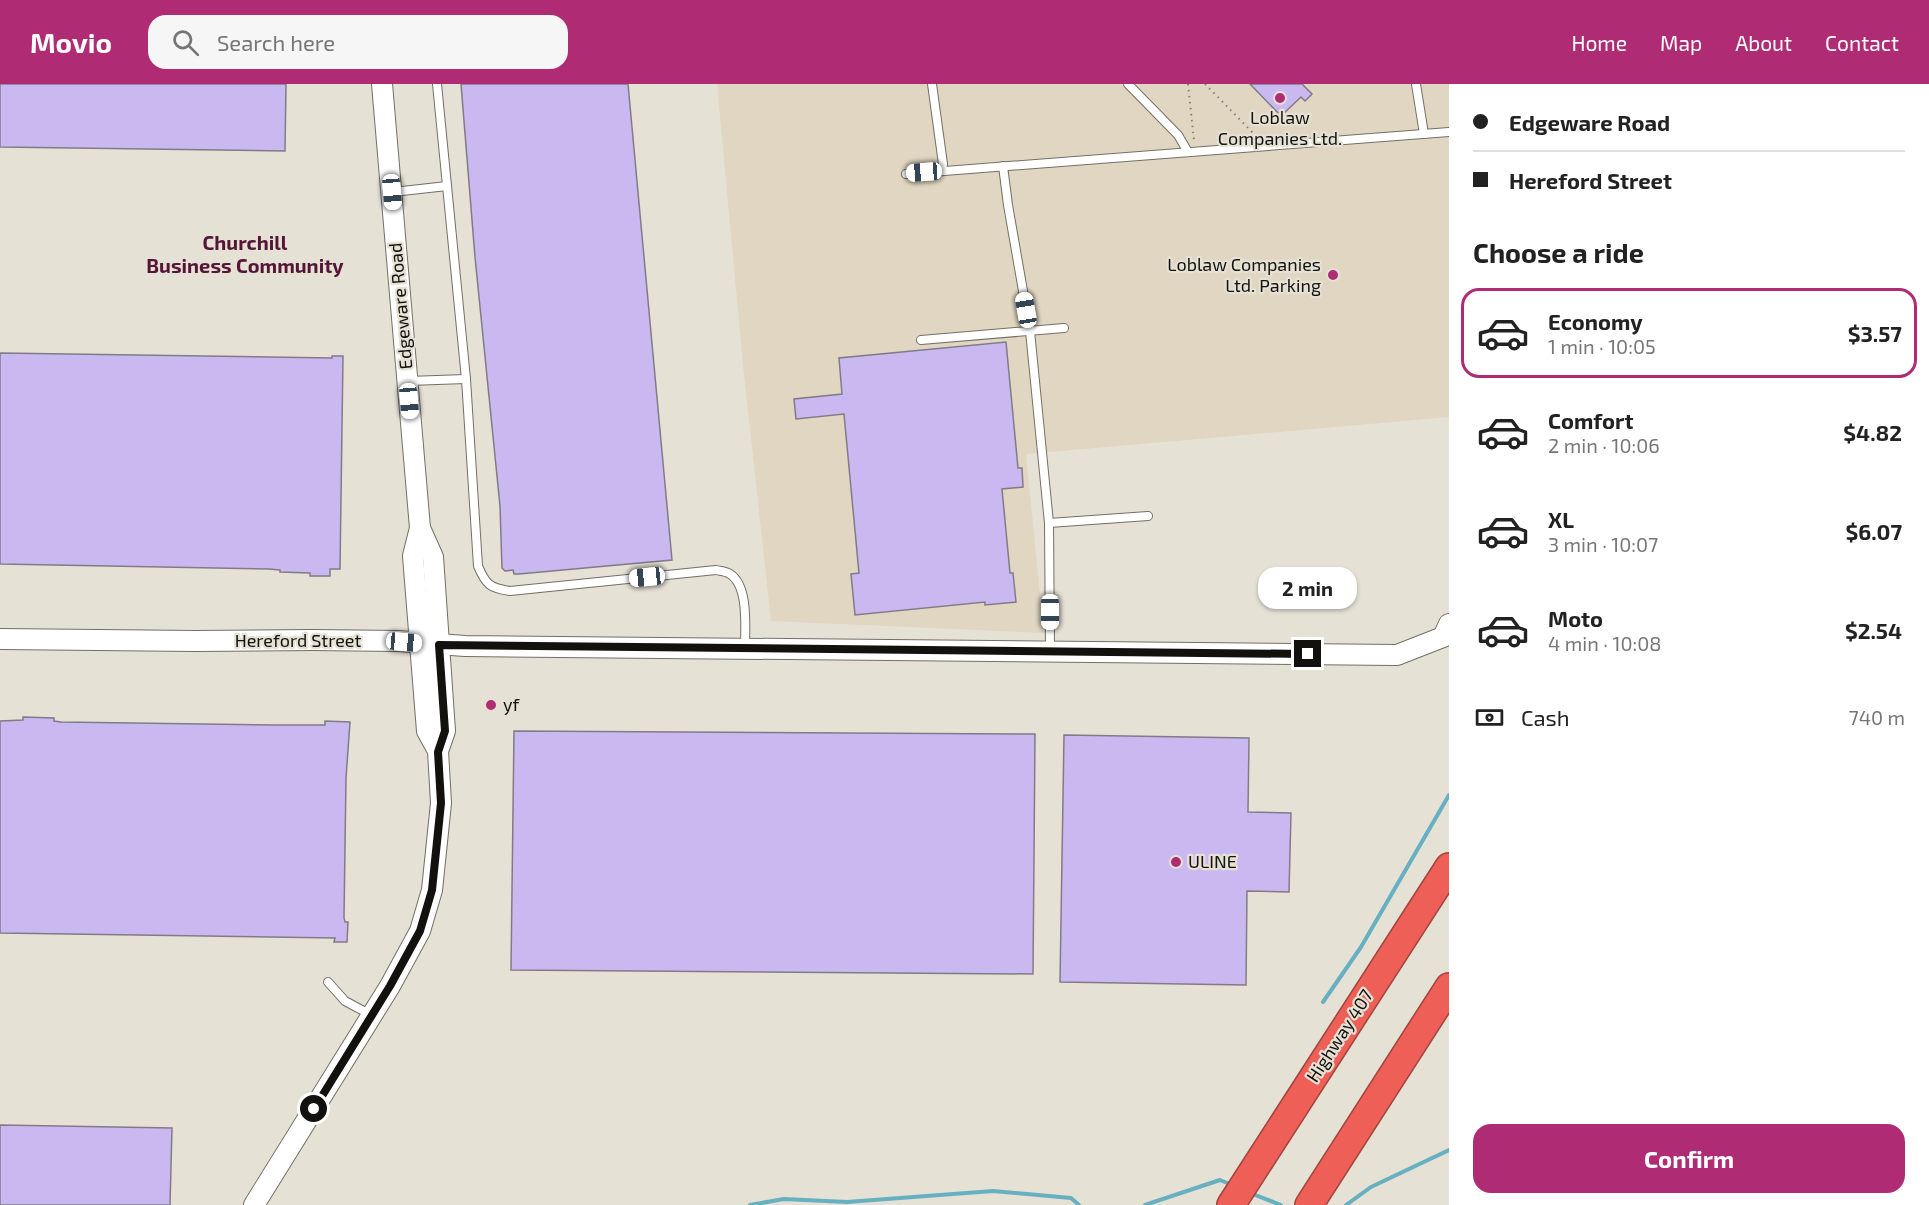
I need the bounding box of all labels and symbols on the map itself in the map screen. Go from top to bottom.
marker: Loblaw Companies Ltd. [1273,91,1287,105]
place label: Loblaw Companies Ltd. [1218,106,1342,149]
car [905,162,943,182]
car [381,173,403,211]
district label: Churchill Business Community [146,230,344,278]
street label: Edgeware Road [384,242,416,370]
place label: Loblaw Companies Ltd. Parking [1167,253,1321,296]
marker: Loblaw Companies Ltd. Parking [1326,268,1340,282]
car [1014,291,1038,329]
car [398,382,420,420]
car [628,566,666,588]
callout: 2 min [1258,567,1358,609]
car [1041,594,1059,630]
street label: Hereford Street [235,629,361,651]
car [385,631,423,653]
route end [1294,640,1321,667]
place label: yf [503,693,521,715]
marker: yf [484,698,498,712]
place label: ULINE [1188,850,1237,872]
marker: ULINE [1169,855,1183,869]
street label: Highway 407 [1301,985,1377,1086]
route start [300,1095,327,1122]

